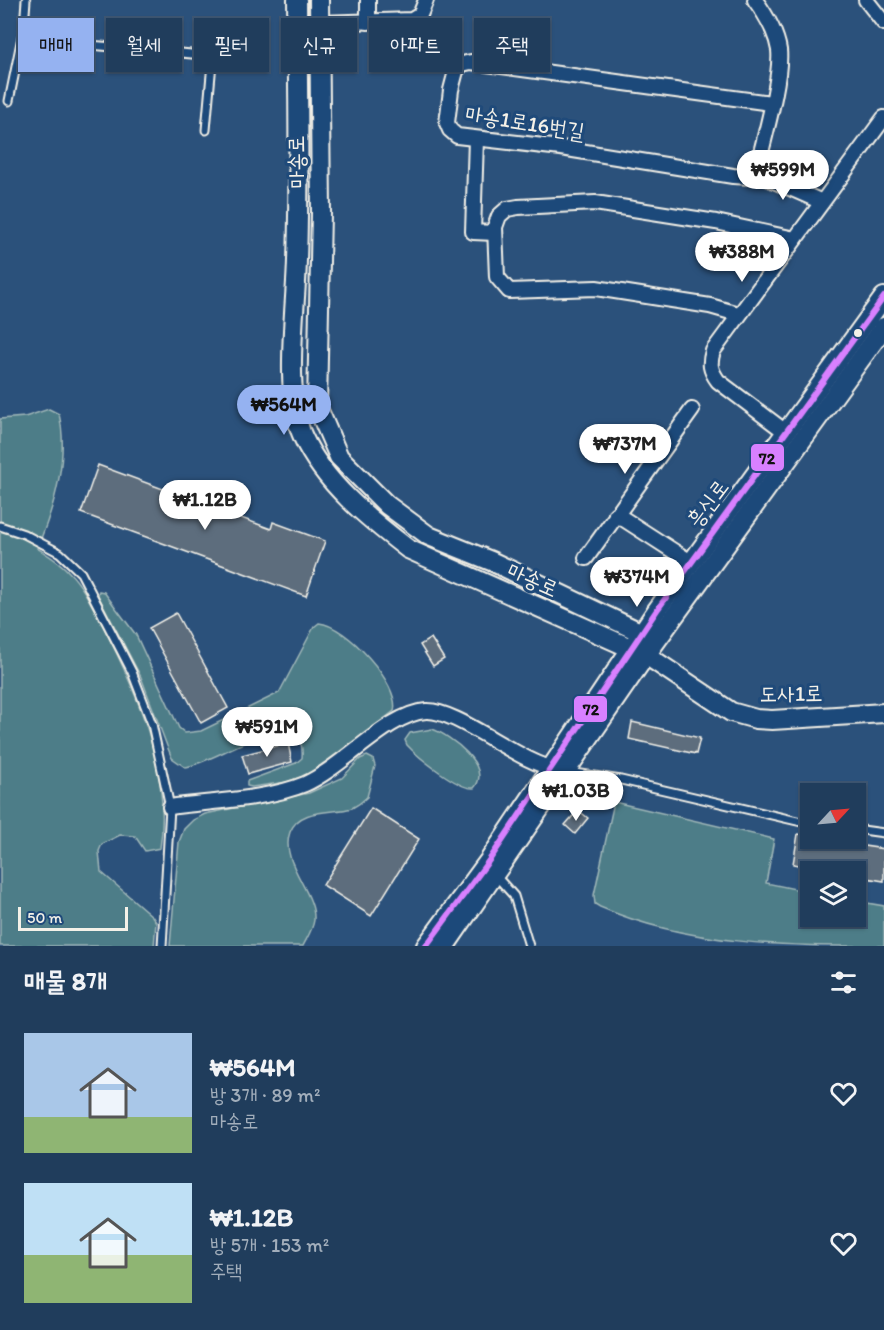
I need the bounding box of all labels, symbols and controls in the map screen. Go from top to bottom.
chip: 매매 [18,18,94,72]
chip: 월세 [106,18,182,72]
chip: 필터 [194,18,269,72]
chip: 신규 [281,18,357,72]
chip: 아파트 [369,18,462,72]
chip: 주택 [474,18,550,72]
street label: 마송1로16번길 [463,100,587,145]
street label: 마송로 [283,135,310,189]
pin: ₩599M [741,150,825,201]
text: ₩599M [751,157,815,181]
pin: ₩388M [700,232,784,283]
text: ₩388M [709,239,775,263]
unlabelled marker [852,327,864,339]
pin: ₩564M [242,385,326,436]
text: ₩564M [251,392,317,416]
pin: ₩737M [583,424,667,475]
text: ₩737M [593,431,657,455]
line badge: 72 [750,443,785,472]
text: 72 [758,449,776,468]
street label: 흥신로 [681,474,734,533]
pin: ₩1.12B [156,480,254,531]
text: ₩1.12B [173,487,237,511]
street label: 마송로 [503,556,563,603]
pin: ₩374M [595,557,679,608]
text: ₩374M [604,564,670,588]
street label: 도사1로 [759,679,823,708]
line badge: 72 [573,695,608,723]
text: 72 [582,700,600,719]
pin: ₩591M [225,707,309,758]
text: ₩591M [235,714,299,738]
pin: ₩1.03B [527,771,625,822]
text: ₩1.03B [542,778,610,802]
north arrow [800,783,866,849]
map controls [800,783,866,927]
button: layers [800,861,866,927]
scale bar [18,904,128,932]
text: 50 m [27,908,62,927]
text: 매물 8개 [24,965,107,997]
icon: filters [827,966,860,999]
text: ₩564M [210,1051,296,1083]
icon: home [72,1057,144,1129]
icon: heart [827,1077,860,1110]
text: 방 3개 · 89 m² [210,1083,320,1107]
text: 마송로 [210,1109,258,1133]
text: ₩1.12B [210,1201,293,1233]
icon: home [72,1207,144,1279]
icon: heart [827,1227,860,1260]
text: 방 5개 · 153 m² [210,1233,329,1257]
text: 주택 [210,1259,242,1283]

